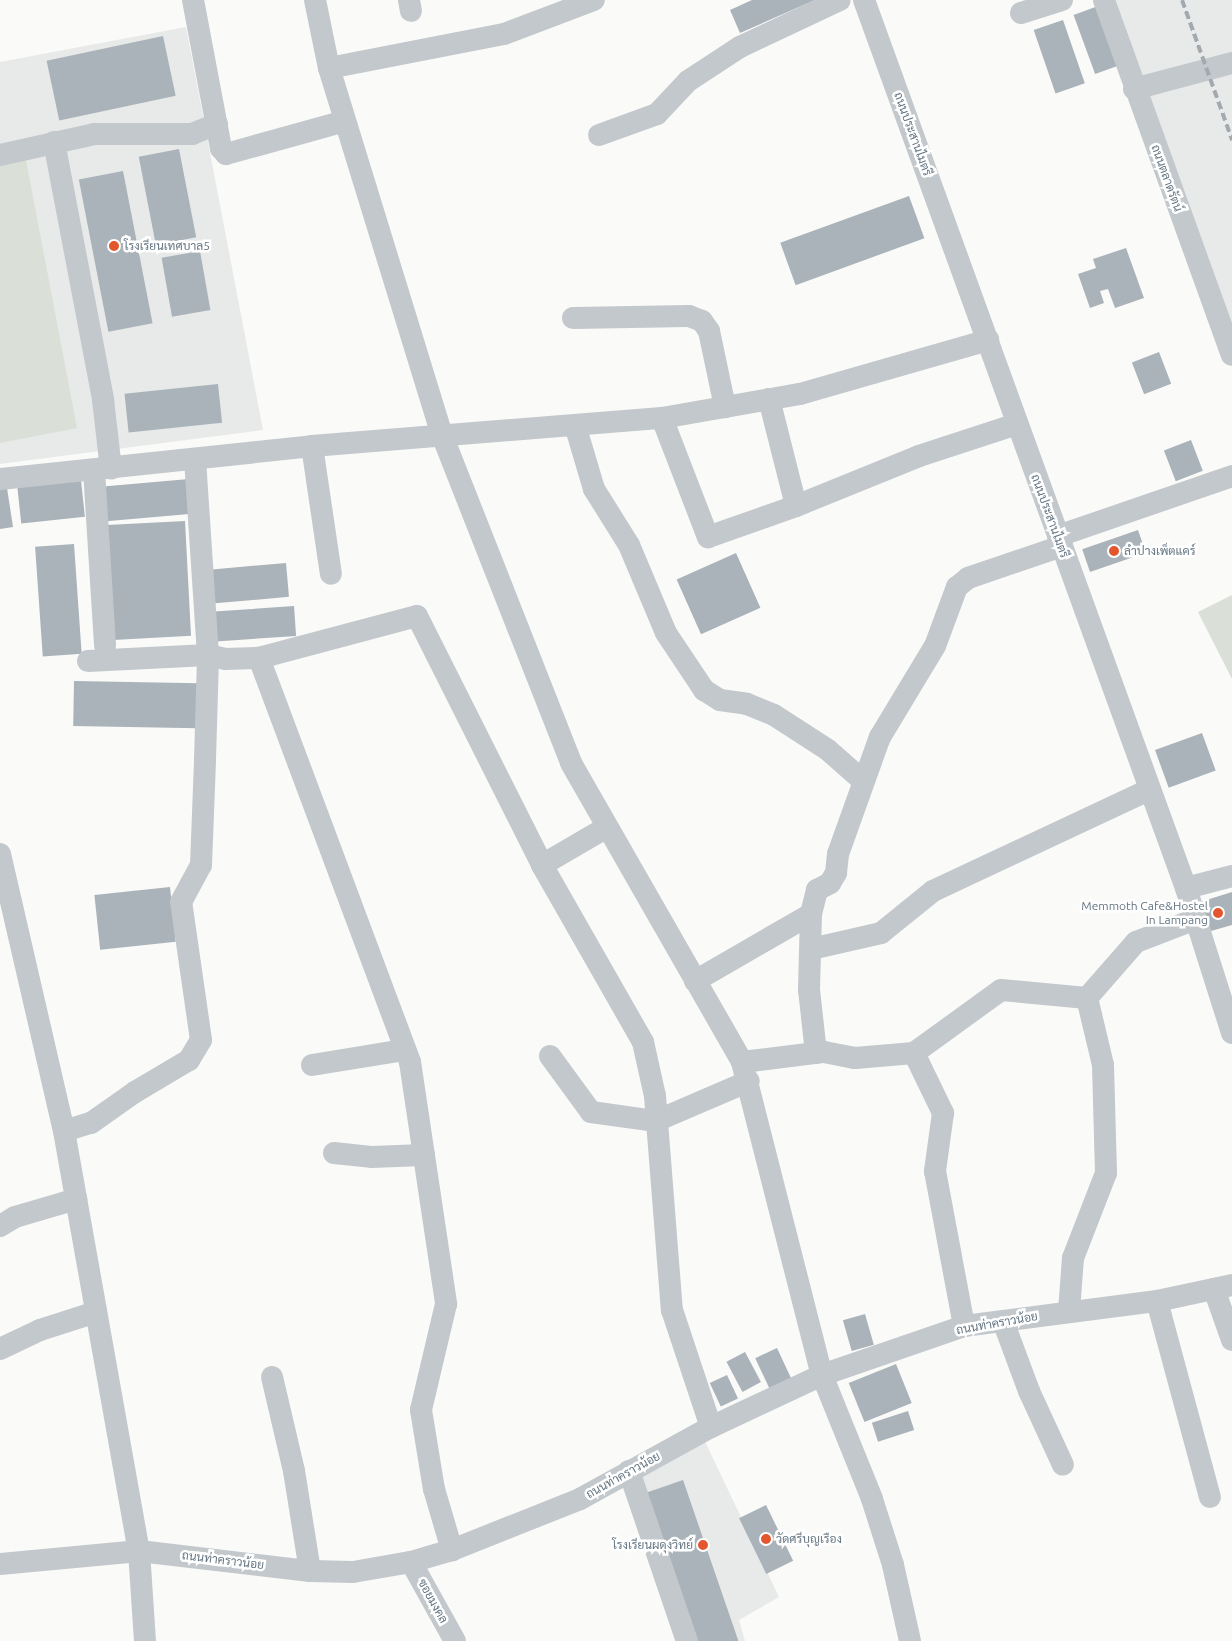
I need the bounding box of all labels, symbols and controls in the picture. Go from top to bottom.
street label: ถนนประสานไมตรี [891,90,935,178]
street label: ถนนตลาดรัตน์ [1148,143,1186,213]
place label: โรงเรียนเทศบาล5 [124,239,210,253]
marker: โรงเรียนเทศบาล5 [108,240,120,252]
street label: ถนนประสานไมตรี [1028,472,1072,560]
place label: ลำปางเพ็ตแคร์ [1124,544,1196,558]
marker: ลำปางเพ็ตแคร์ [1108,545,1120,557]
place label: Memmoth Cafe&Hostel In Lampang [1081,899,1208,927]
marker: Memmoth Cafe&Hostel In Lampang [1212,907,1224,919]
street label: ถนนท่าคราวน้อย [955,1309,1039,1337]
street label: ถนนท่าคราวน้อย [583,1449,663,1501]
place label: วัดศรีบุญเรือง [776,1532,842,1546]
marker: วัดศรีบุญเรือง [760,1533,772,1545]
place label: โรงเรียนผดุงวิทย์ [612,1538,693,1552]
marker: โรงเรียนผดุงวิทย์ [697,1539,709,1551]
street label: ถนนท่าคราวน้อย [181,1548,265,1572]
street label: ซอยมงคล [415,1576,451,1626]

